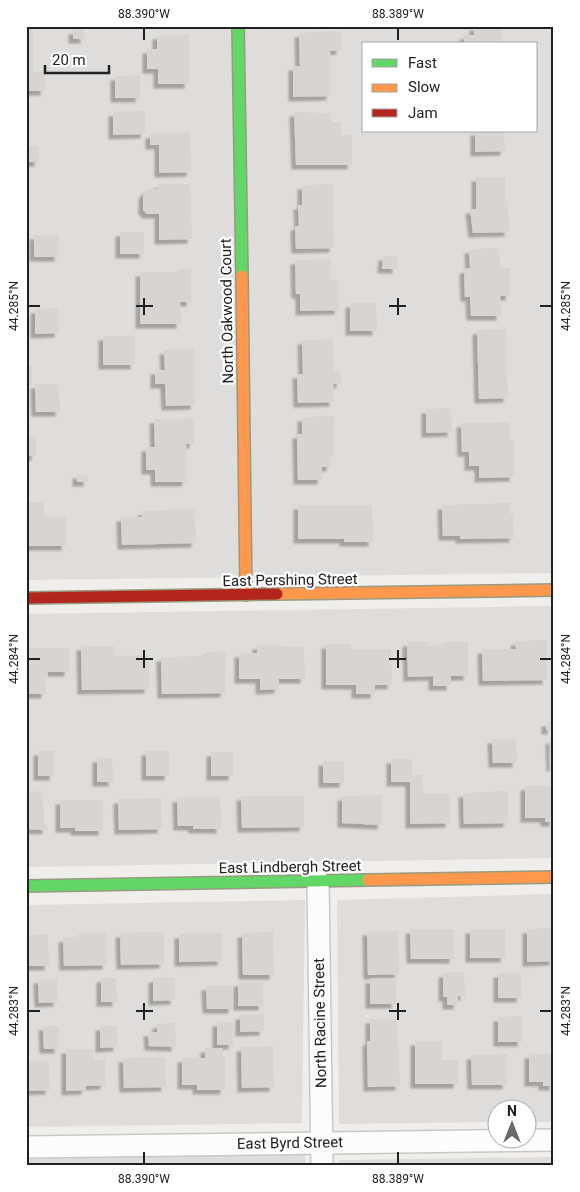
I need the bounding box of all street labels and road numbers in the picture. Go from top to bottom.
street label: North Oakwood Court [217,238,237,384]
street label: East Pershing Street [222,570,358,590]
street label: East Lindbergh Street [218,857,362,877]
street label: North Racine Street [310,958,330,1088]
street label: East Byrd Street [237,1133,343,1153]

